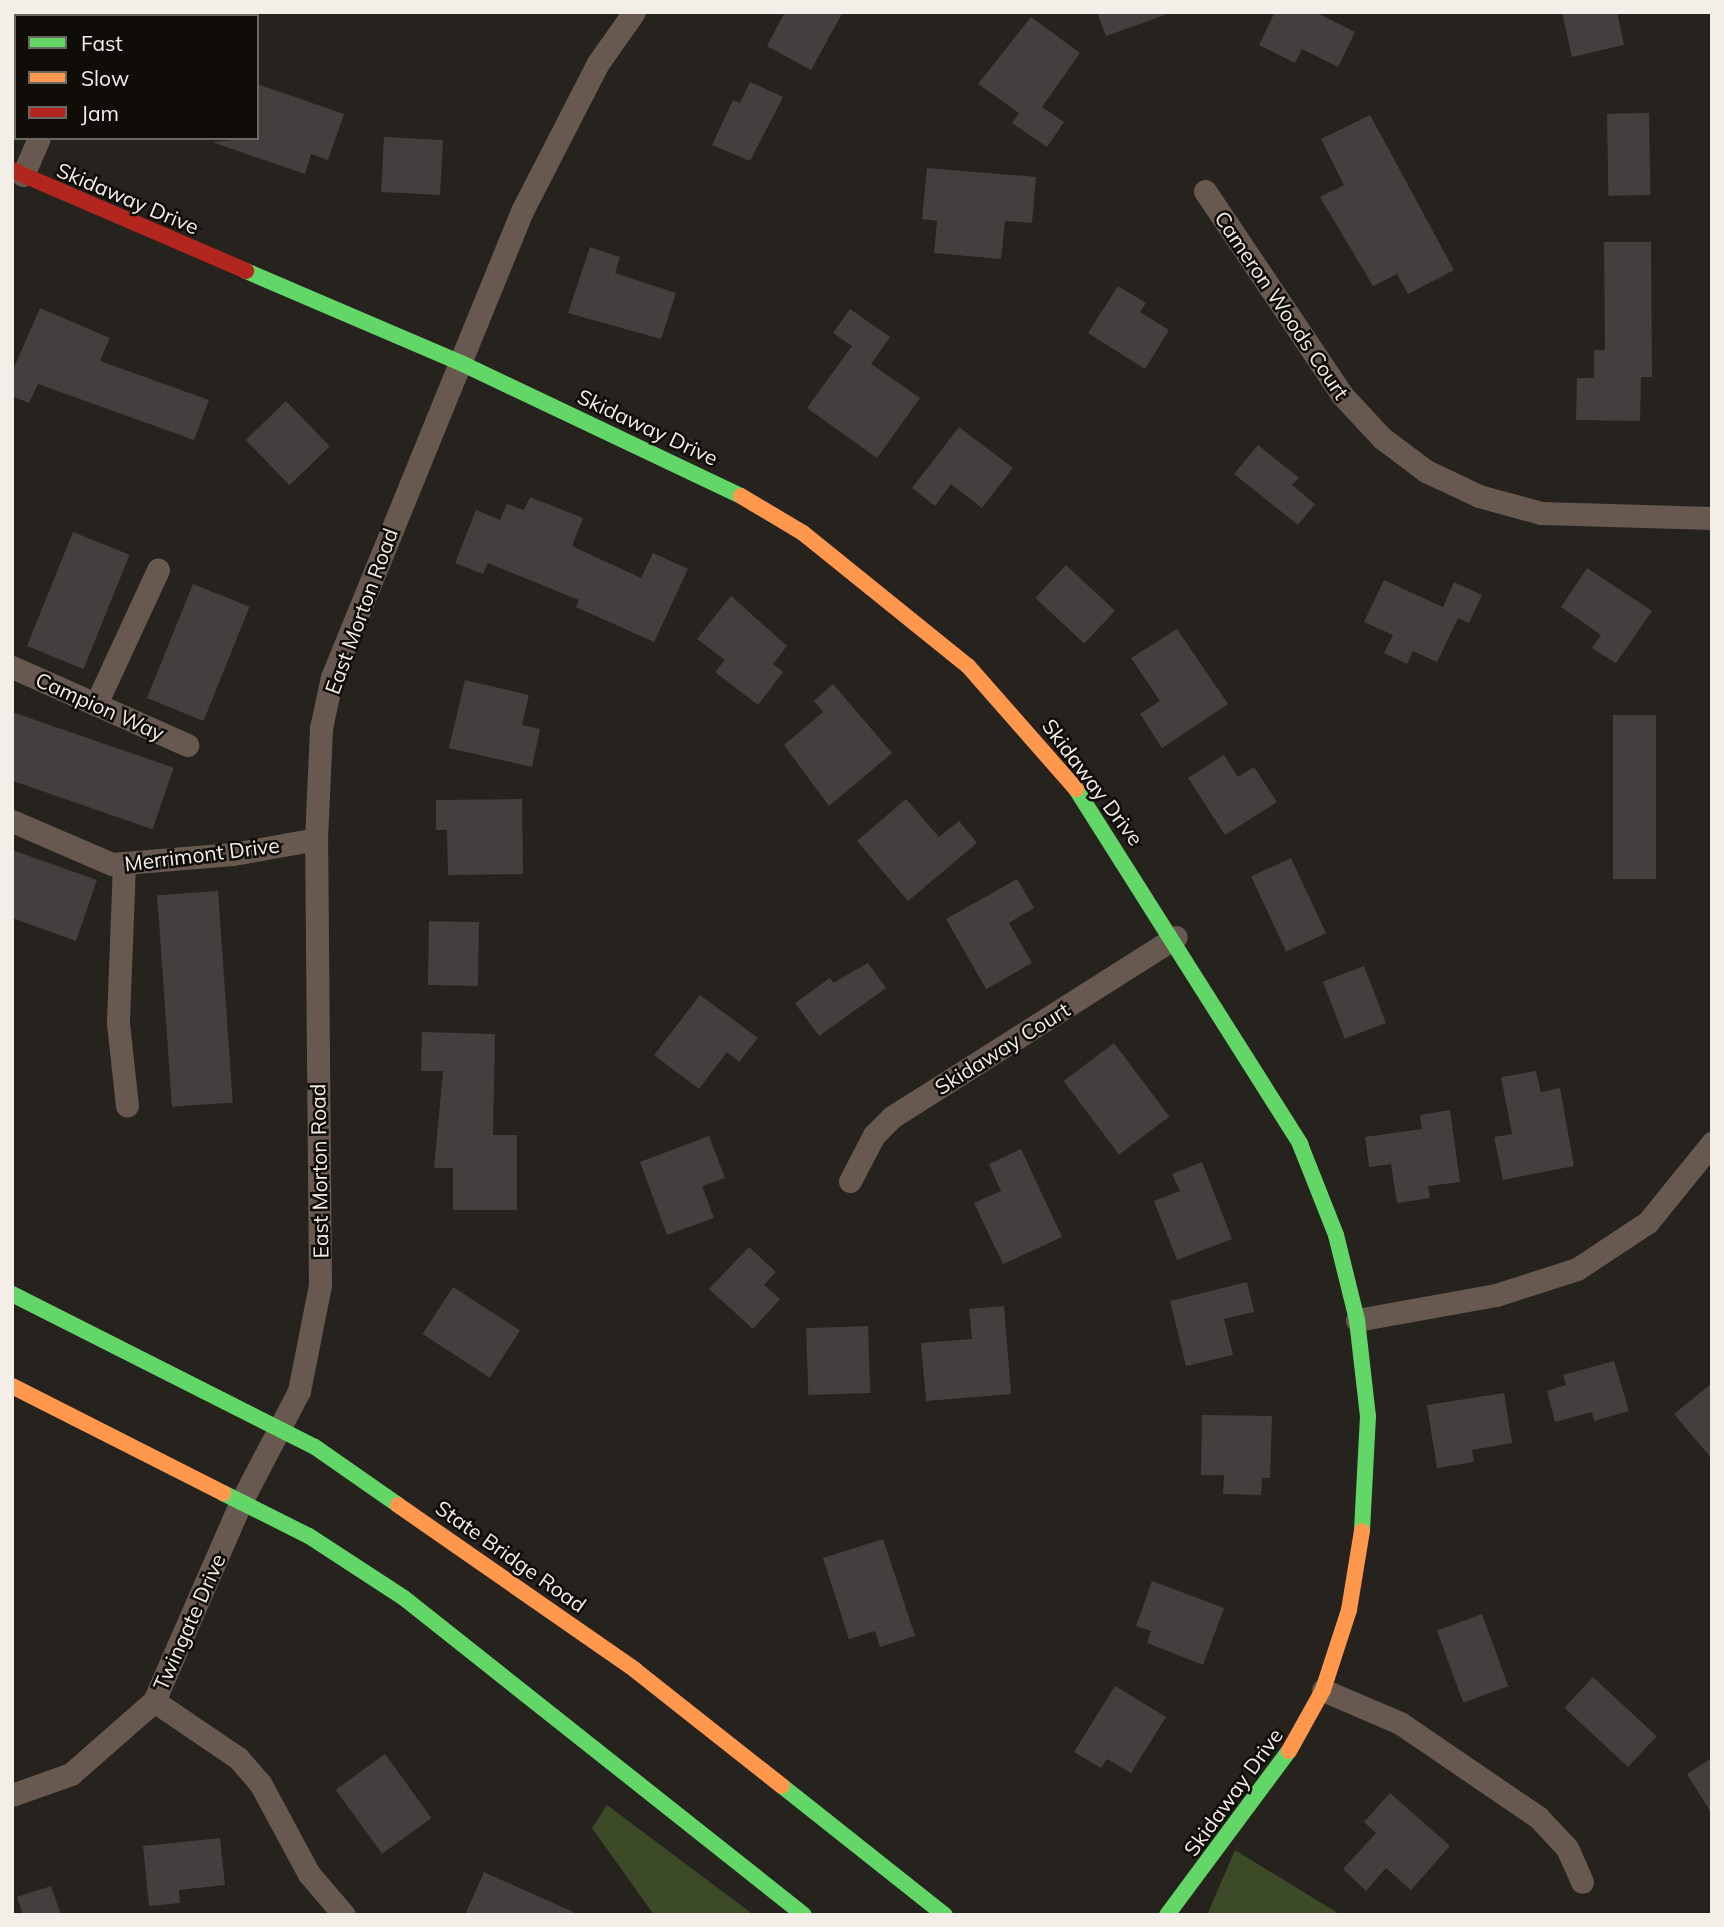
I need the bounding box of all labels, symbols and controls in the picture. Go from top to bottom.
legend [14,14,259,140]
text: Fast [81,30,123,56]
text: Slow [81,65,129,91]
text: Jam [81,100,119,126]
street label: Skidaway Drive [53,157,203,239]
street label: Cameron Woods Court [1210,206,1354,404]
street label: Skidaway Drive [574,383,722,471]
street label: East Morton Road [319,525,403,697]
street label: Campion Way [32,666,168,746]
street label: Skidaway Drive [1037,714,1149,850]
street label: Merrimont Drive [123,832,281,876]
street label: Skidaway Court [930,996,1074,1100]
street label: East Morton Road [305,1083,333,1259]
street label: State Bridge Road [431,1495,591,1617]
street label: Twingate Drive [148,1550,230,1694]
street label: Skidaway Drive [1178,1723,1288,1861]

